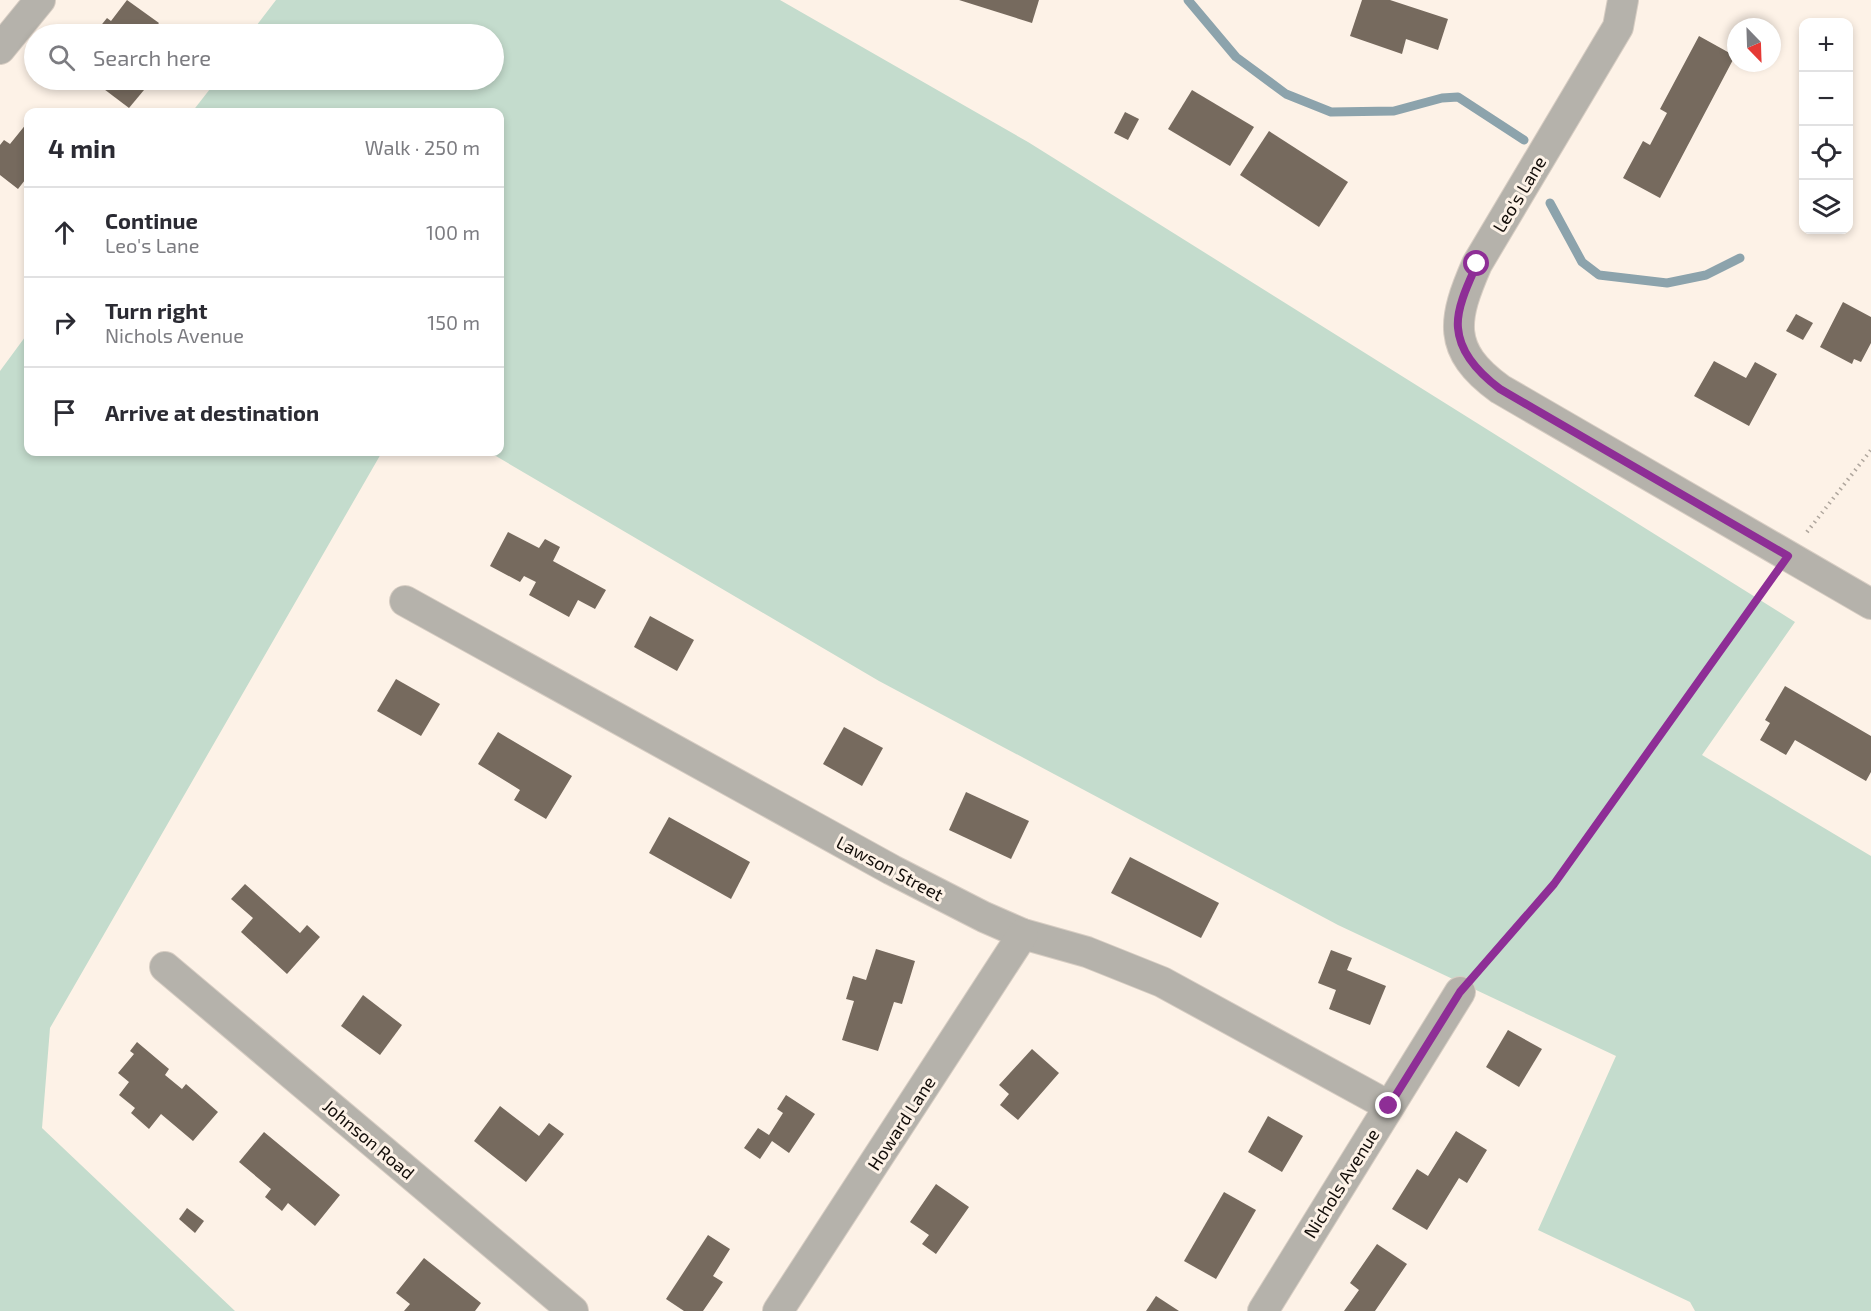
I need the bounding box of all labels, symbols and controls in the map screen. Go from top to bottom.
north arrow [1727,18,1781,72]
map controls [1799,18,1853,234]
button: + [1799,18,1853,72]
search box [24,24,504,90]
icon: search [45,41,78,74]
text: Search here [93,44,211,70]
button: − [1799,72,1853,126]
button: locate [1799,126,1853,180]
text: 4 min [48,132,116,163]
text: Walk · 250 m [365,135,480,159]
street label: Leo's Lane [1488,152,1550,236]
button: layers [1799,180,1853,234]
text: Continue [105,207,198,233]
icon: ahead [48,216,81,249]
text: 100 m [426,220,480,244]
text: Leo's Lane [105,233,199,257]
route start [1463,250,1489,276]
text: Turn right [105,297,207,323]
icon: right [48,306,81,339]
text: 150 m [427,310,480,334]
text: Nichols Avenue [105,323,244,347]
icon: arrive [48,396,81,429]
text: Arrive at destination [105,399,319,425]
street label: Lawson Street [833,831,947,905]
street label: Howard Lane [863,1072,939,1174]
route end [1375,1092,1401,1118]
street label: Johnson Road [319,1094,419,1184]
street label: Nichols Avenue [1299,1124,1383,1242]

